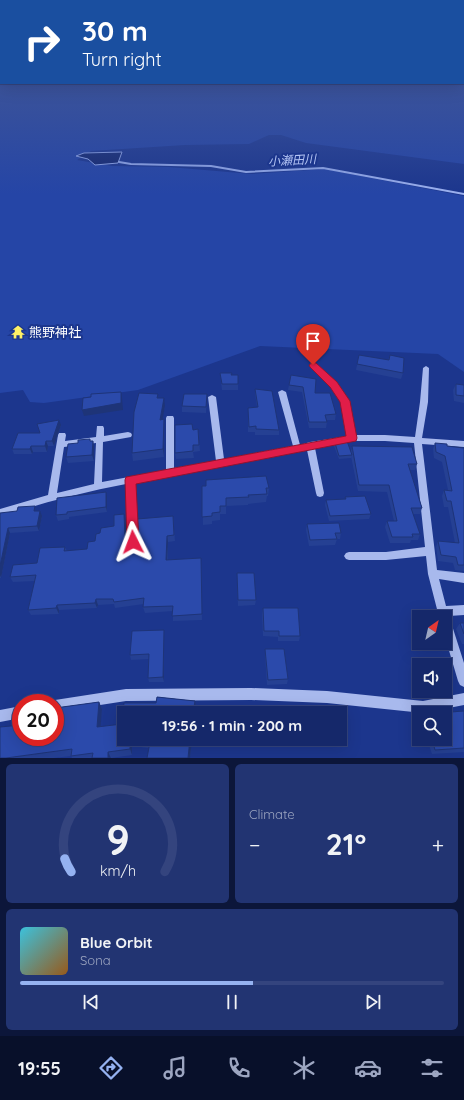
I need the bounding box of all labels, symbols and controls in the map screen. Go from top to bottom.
text: 30 m [82,13,148,48]
icon: right [16,16,68,68]
text: Turn right [82,48,162,71]
water label: 小瀬田川 [268,151,318,169]
temple icon: 熊野神社 [10,324,26,340]
place label: 熊野神社 [29,324,81,340]
pin [296,324,330,365]
icon: arrive [302,330,324,352]
position arrow [112,521,154,563]
north arrow [412,610,452,650]
map controls [412,610,452,746]
button: sound [412,658,452,698]
speed limit sign: 20 [12,694,64,746]
button: search [412,706,452,746]
text: 19:56 · 1 min · 200 m [162,716,302,735]
text: Climate [249,806,295,822]
text: 9 [106,812,129,864]
text: 21° [326,825,366,863]
text: − [249,831,260,859]
text: + [432,831,444,859]
text: km/h [99,861,136,879]
text: Blue Orbit [80,933,153,952]
text: Sona [80,952,111,968]
icon: previous [80,991,102,1013]
icon: pause [221,991,243,1013]
icon: next [362,991,384,1013]
icon: directions [97,1054,125,1082]
icon: music [161,1054,189,1082]
icon: phone [225,1054,253,1082]
icon: climate [290,1054,318,1082]
icon: car [354,1054,382,1082]
icon: filters [418,1054,446,1082]
text: 19:55 [18,1057,61,1080]

